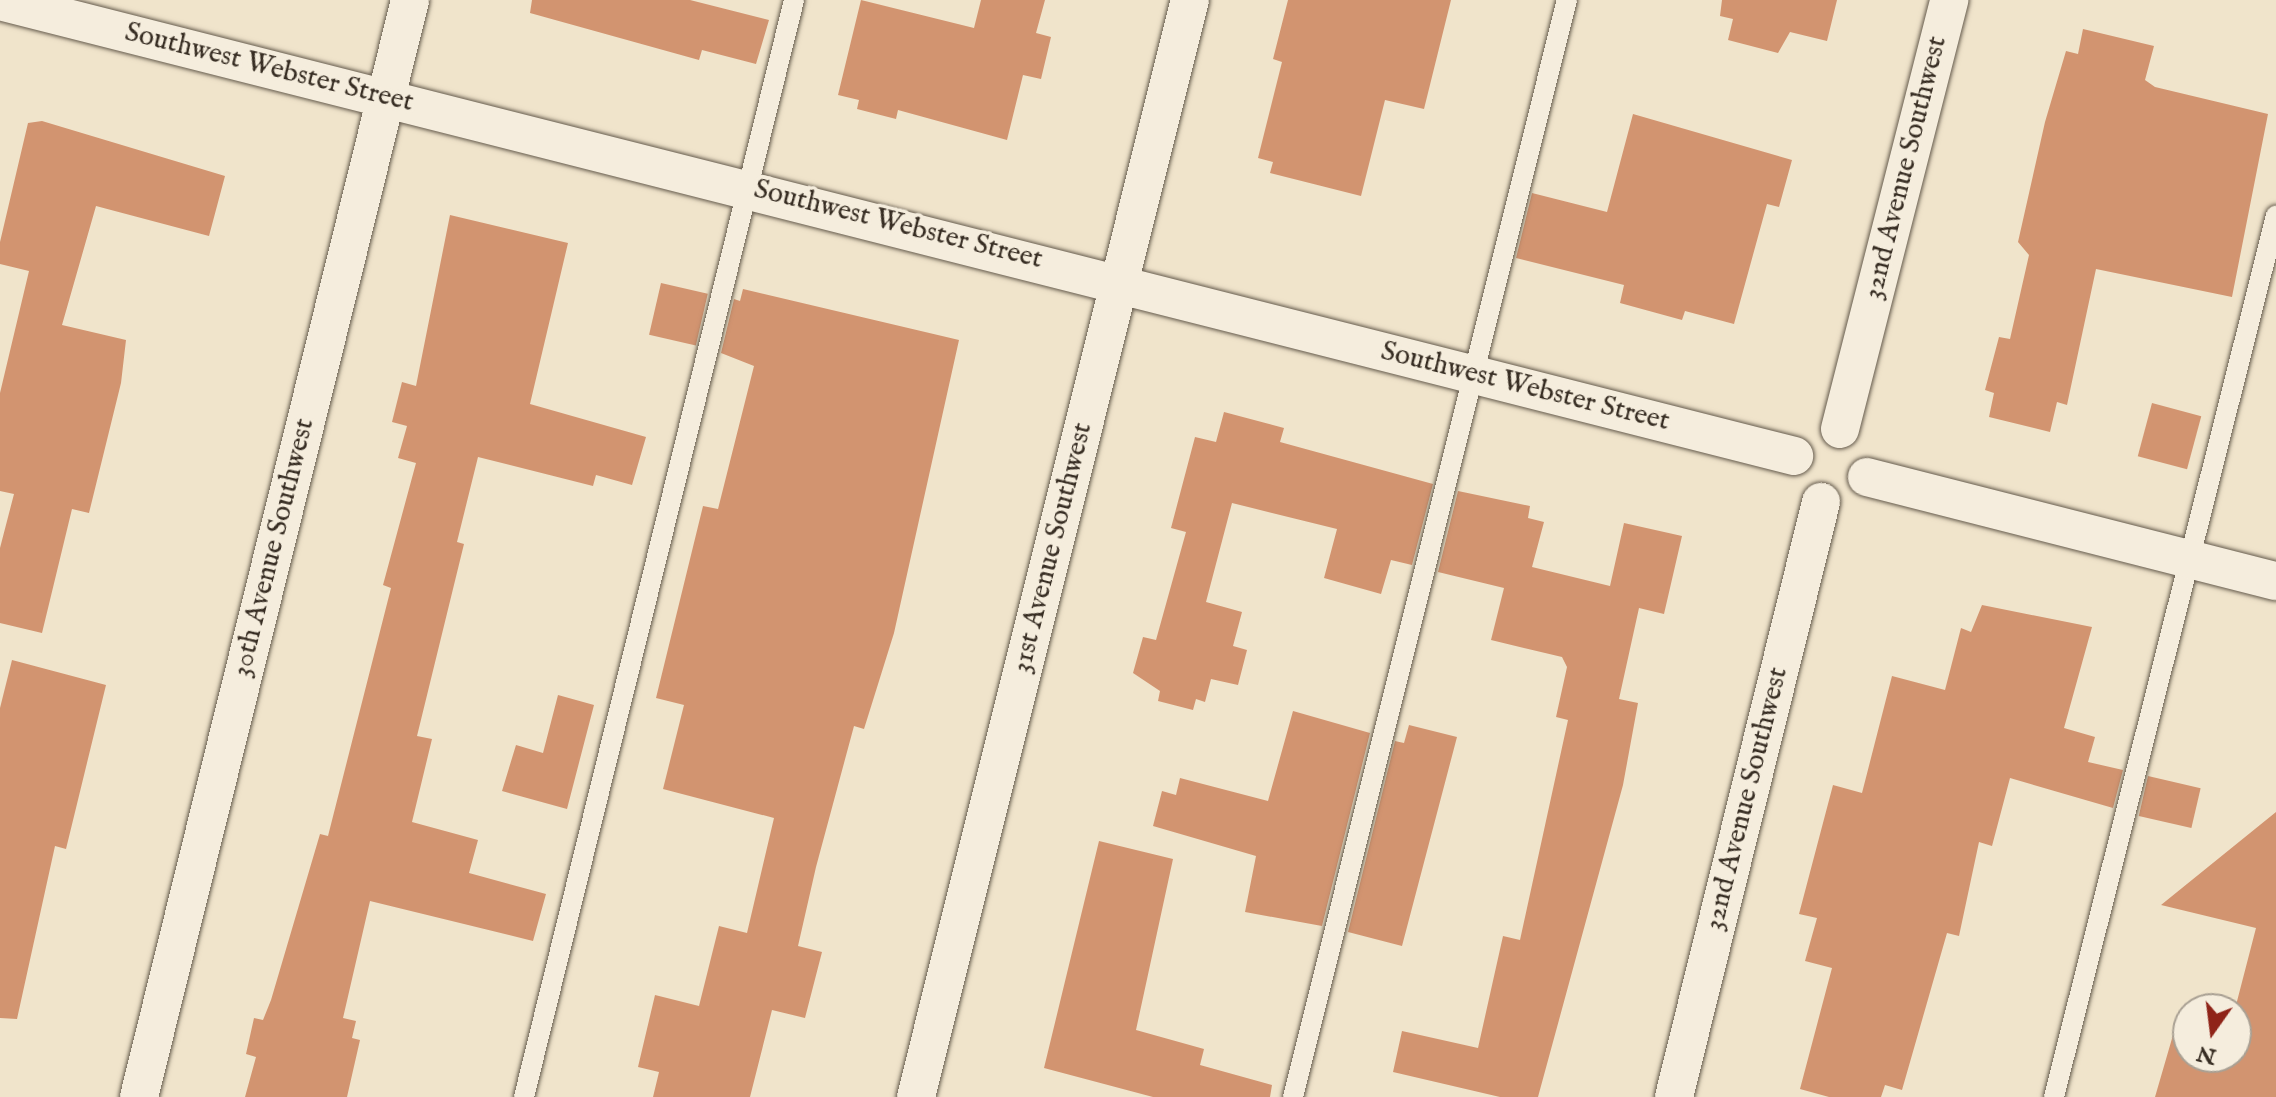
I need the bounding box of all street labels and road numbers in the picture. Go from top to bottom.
street label: Southwest Webster Street [121,16,417,120]
street label: 32nd Avenue Southwest [1857,33,1955,303]
street label: Southwest Webster Street [750,173,1046,277]
street label: Southwest Webster Street [1377,335,1673,439]
street label: 30th Avenue Southwest [226,415,322,681]
street label: 31st Avenue Southwest [1006,419,1100,677]
street label: 32nd Avenue Southwest [1698,664,1796,934]

